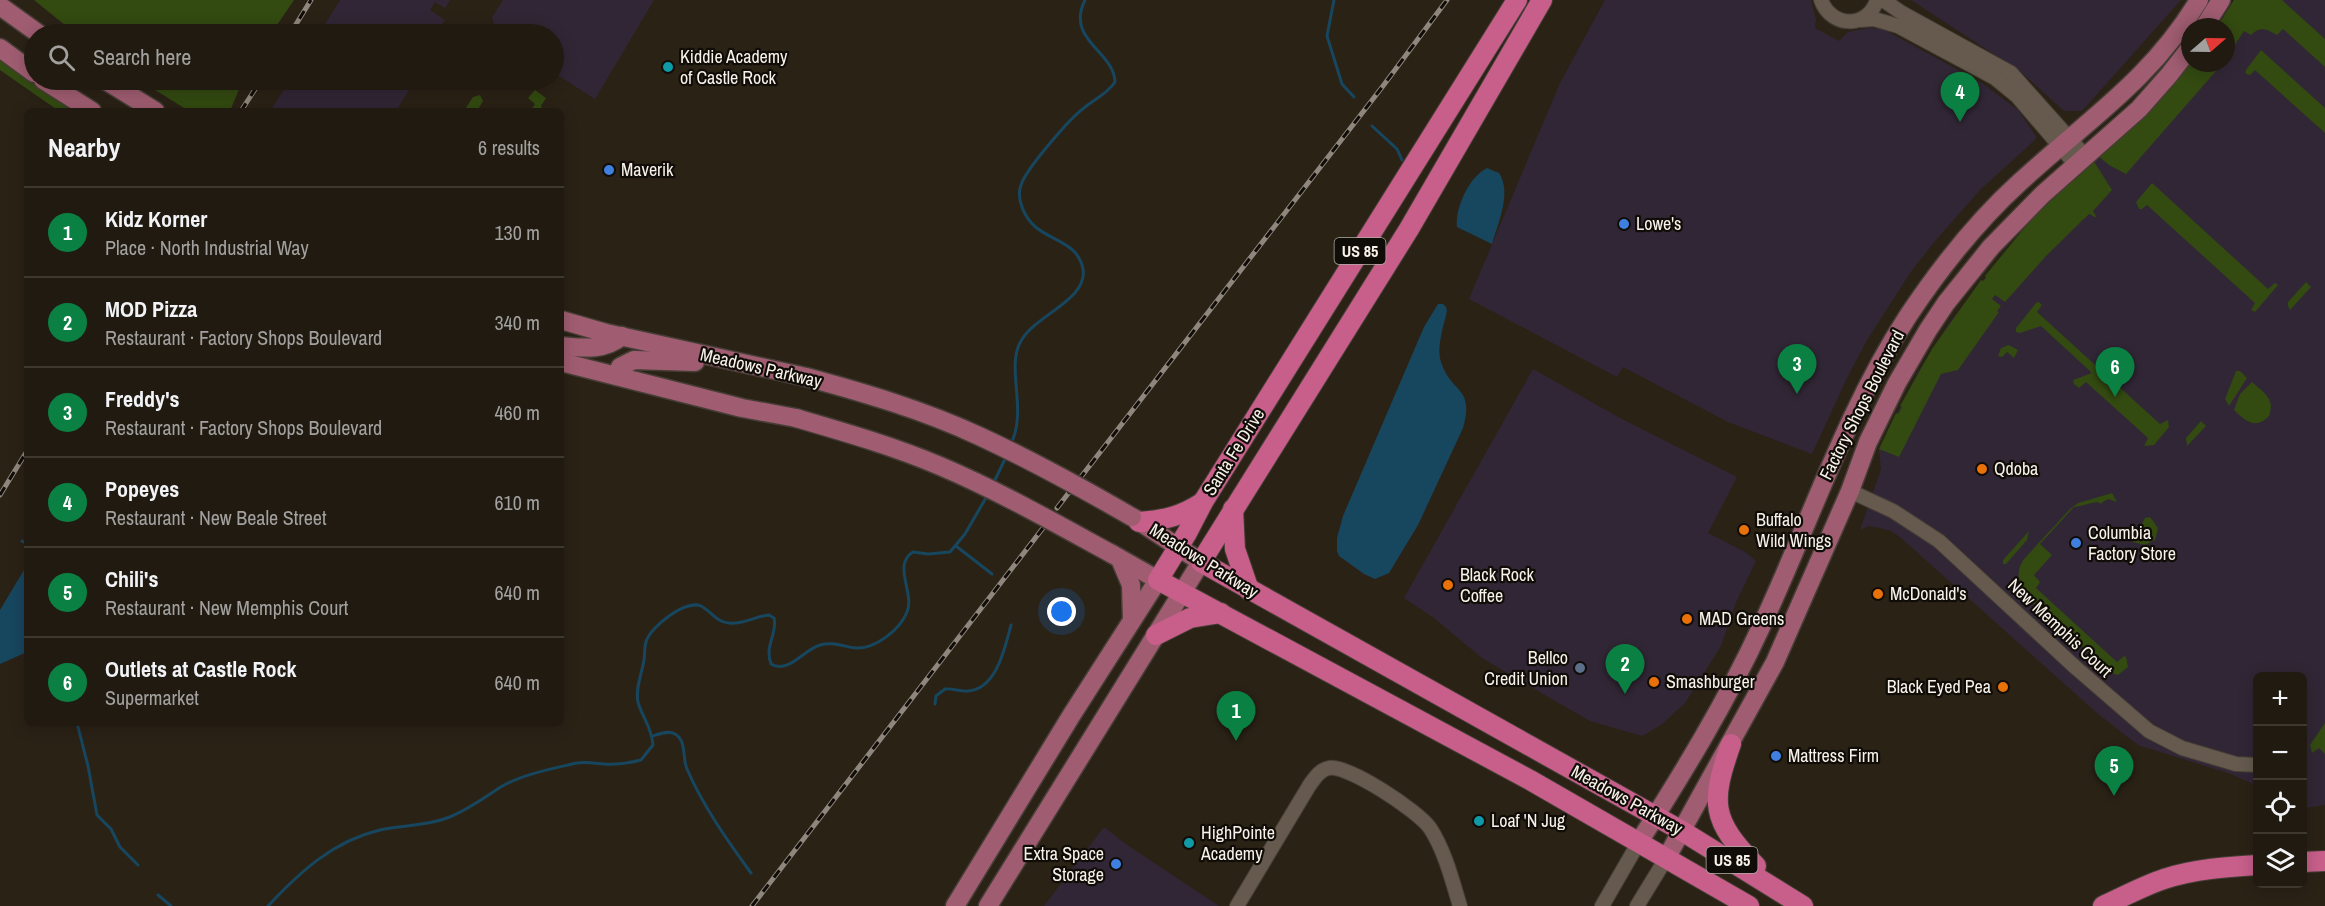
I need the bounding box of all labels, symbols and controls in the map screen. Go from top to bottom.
north arrow [2181,18,2235,72]
search box [24,24,564,90]
icon: search [45,41,78,74]
text: Search here [93,42,191,72]
place label: Kiddie Academy of Castle Rock [680,44,788,90]
marker: Kiddie Academy of Castle Rock [661,60,675,74]
pin: 4 [1940,72,1980,122]
text: Nearby [48,130,120,165]
text: 6 results [478,134,540,161]
place label: Maverik [621,157,674,182]
marker: Maverik [602,163,616,177]
text: Kidz Korner [105,204,207,234]
place label: Lowe's [1636,211,1682,236]
marker: Lowe's [1617,217,1631,231]
text: 1 [63,219,72,246]
text: 130 m [494,219,540,246]
text: Place · North Industrial Way [105,234,309,261]
road number: US 85 [1334,238,1386,264]
text: MOD Pizza [105,294,197,324]
text: 2 [63,309,72,336]
text: 340 m [494,309,540,336]
text: Restaurant · Factory Shops Boulevard [105,324,382,351]
street label: Factory Shops Boulevard [1813,326,1910,484]
street label: Meadows Parkway [698,341,825,394]
pin: 3 [1778,344,1816,394]
pin: 6 [2096,348,2134,397]
text: Freddy's [105,384,179,414]
text: 3 [63,399,72,426]
text: 460 m [494,399,540,426]
street label: Santa Fe Drive [1197,403,1270,500]
text: Restaurant · Factory Shops Boulevard [105,414,382,441]
place label: Qdoba [1994,456,2038,481]
marker: Qdoba [1975,462,1989,476]
text: Popeyes [105,474,179,504]
text: 4 [63,489,72,516]
text: 610 m [494,489,540,516]
text: Restaurant · New Beale Street [105,504,327,531]
place label: Buffalo Wild Wings [1756,507,1831,553]
street label: Meadows Parkway [1145,517,1264,604]
place label: Columbia Factory Store [2088,520,2176,566]
marker: Buffalo Wild Wings [1737,523,1751,537]
marker: Columbia Factory Store [2069,536,2083,550]
place label: Black Rock Coffee [1460,562,1534,608]
text: Chili's [105,564,158,594]
street label: New Memphis Court [2003,573,2118,683]
marker: Black Rock Coffee [1441,578,1455,592]
text: 5 [63,579,72,606]
text: 640 m [494,579,540,606]
place label: McDonald's [1890,581,1967,606]
marker: McDonald's [1871,587,1885,601]
text: Restaurant · New Memphis Court [105,594,348,621]
your location [1047,597,1076,626]
place label: MAD Greens [1699,606,1784,631]
marker: MAD Greens [1680,612,1694,626]
pin: 2 [1606,644,1644,694]
place label: Bellco Credit Union [1484,645,1568,691]
text: Outlets at Castle Rock [105,654,297,684]
marker: Bellco Credit Union [1573,661,1587,675]
text: 6 [63,669,72,696]
text: 640 m [494,669,540,696]
place label: Smashburger [1666,669,1755,694]
map controls [2253,672,2307,888]
button: + [2253,672,2307,726]
place label: Black Eyed Pea [1887,674,1991,699]
marker: Smashburger [1647,675,1661,689]
marker: Black Eyed Pea [1996,680,2010,694]
text: Supermarket [105,684,199,711]
pin: 1 [1216,692,1256,741]
button: − [2253,726,2307,780]
place label: Mattress Firm [1788,743,1879,768]
pin: 5 [2094,746,2134,796]
marker: Mattress Firm [1769,749,1783,763]
street label: Meadows Parkway [1567,759,1688,841]
button: locate [2253,780,2307,834]
place label: Loaf 'N Jug [1491,808,1566,833]
marker: Loaf 'N Jug [1472,814,1486,828]
place label: HighPointe Academy [1200,820,1275,866]
button: layers [2253,834,2307,888]
marker: HighPointe Academy [1182,836,1196,850]
place label: Extra Space Storage [1024,841,1104,887]
road number: US 85 [1706,847,1758,873]
marker: Extra Space Storage [1109,857,1123,871]

